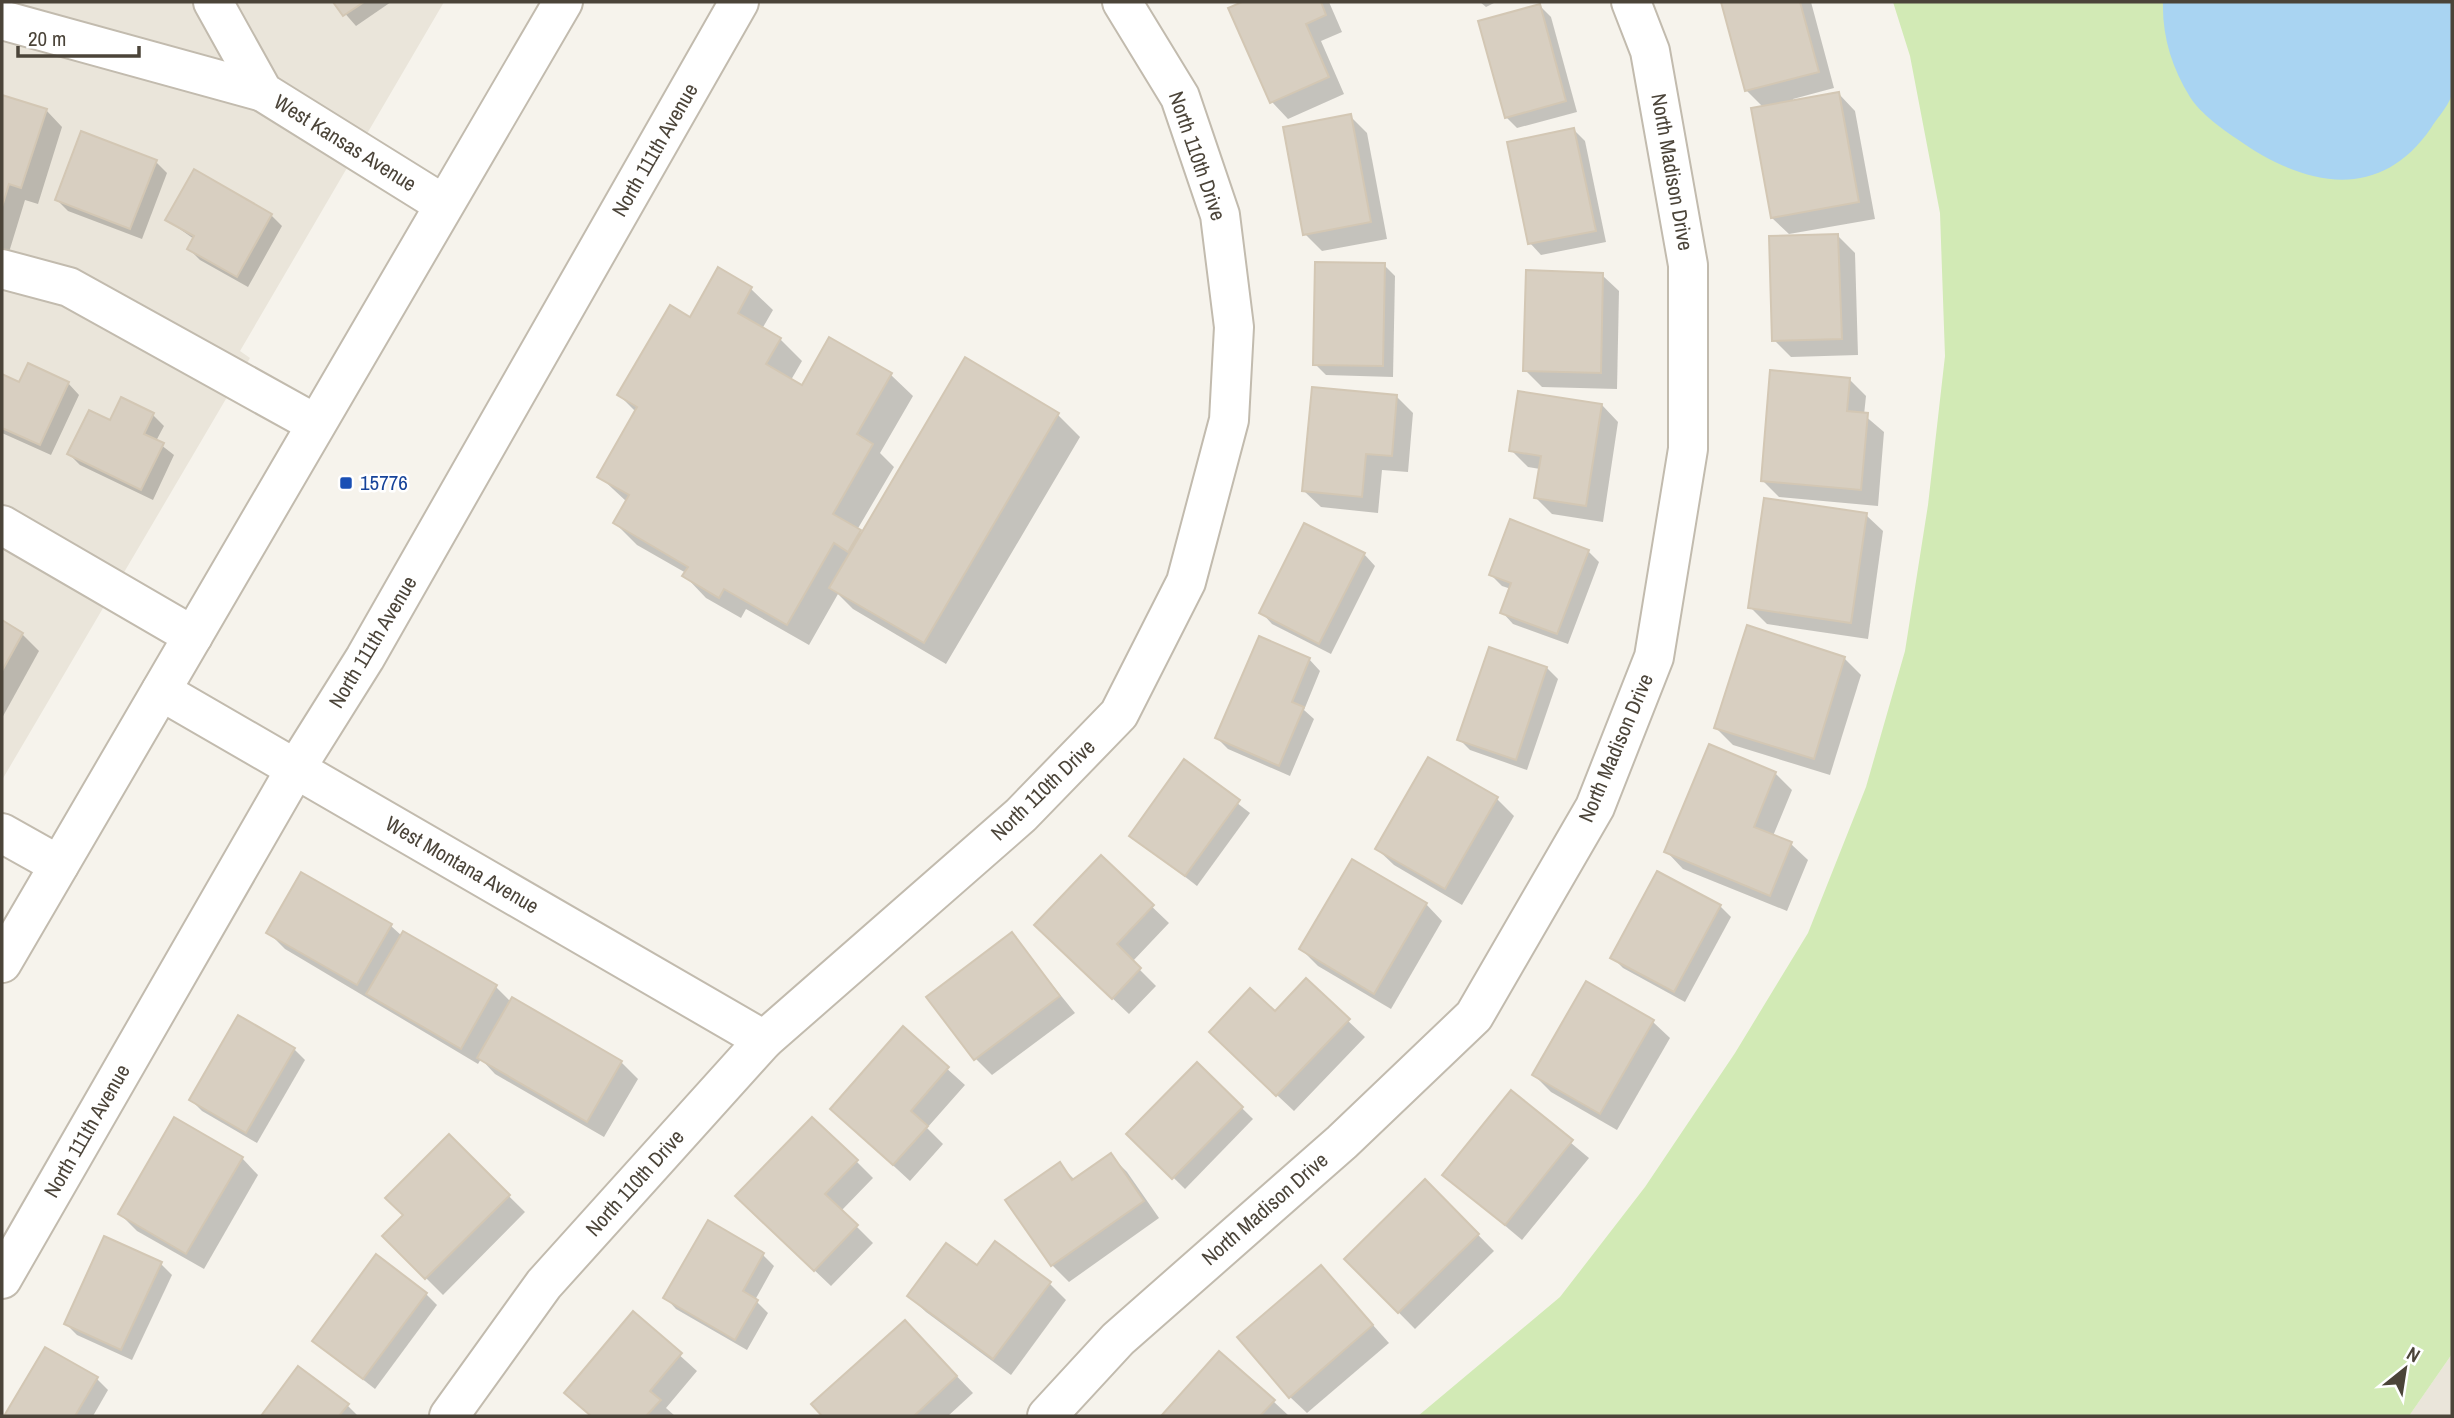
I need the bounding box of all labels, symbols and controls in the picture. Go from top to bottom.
scale bar [18,14,138,58]
text: 20 m [28,24,66,53]
street label: North 111th Avenue [605,78,704,222]
street label: West Kansas Avenue [268,87,422,198]
street label: North 110th Drive [1162,87,1233,224]
street label: North Madison Drive [1644,91,1701,253]
place label: 15776 [360,468,408,497]
marker: 15776 [338,475,354,491]
street label: North 111th Avenue [322,570,423,713]
street label: North Madison Drive [1571,669,1660,827]
street label: North 110th Drive [984,732,1101,847]
street label: West Montana Avenue [380,809,544,920]
street label: North 111th Avenue [37,1059,136,1203]
street label: North 110th Drive [579,1123,690,1242]
street label: North Madison Drive [1195,1146,1334,1272]
north arrow [2370,1334,2440,1404]
text: N [2402,1340,2425,1368]

